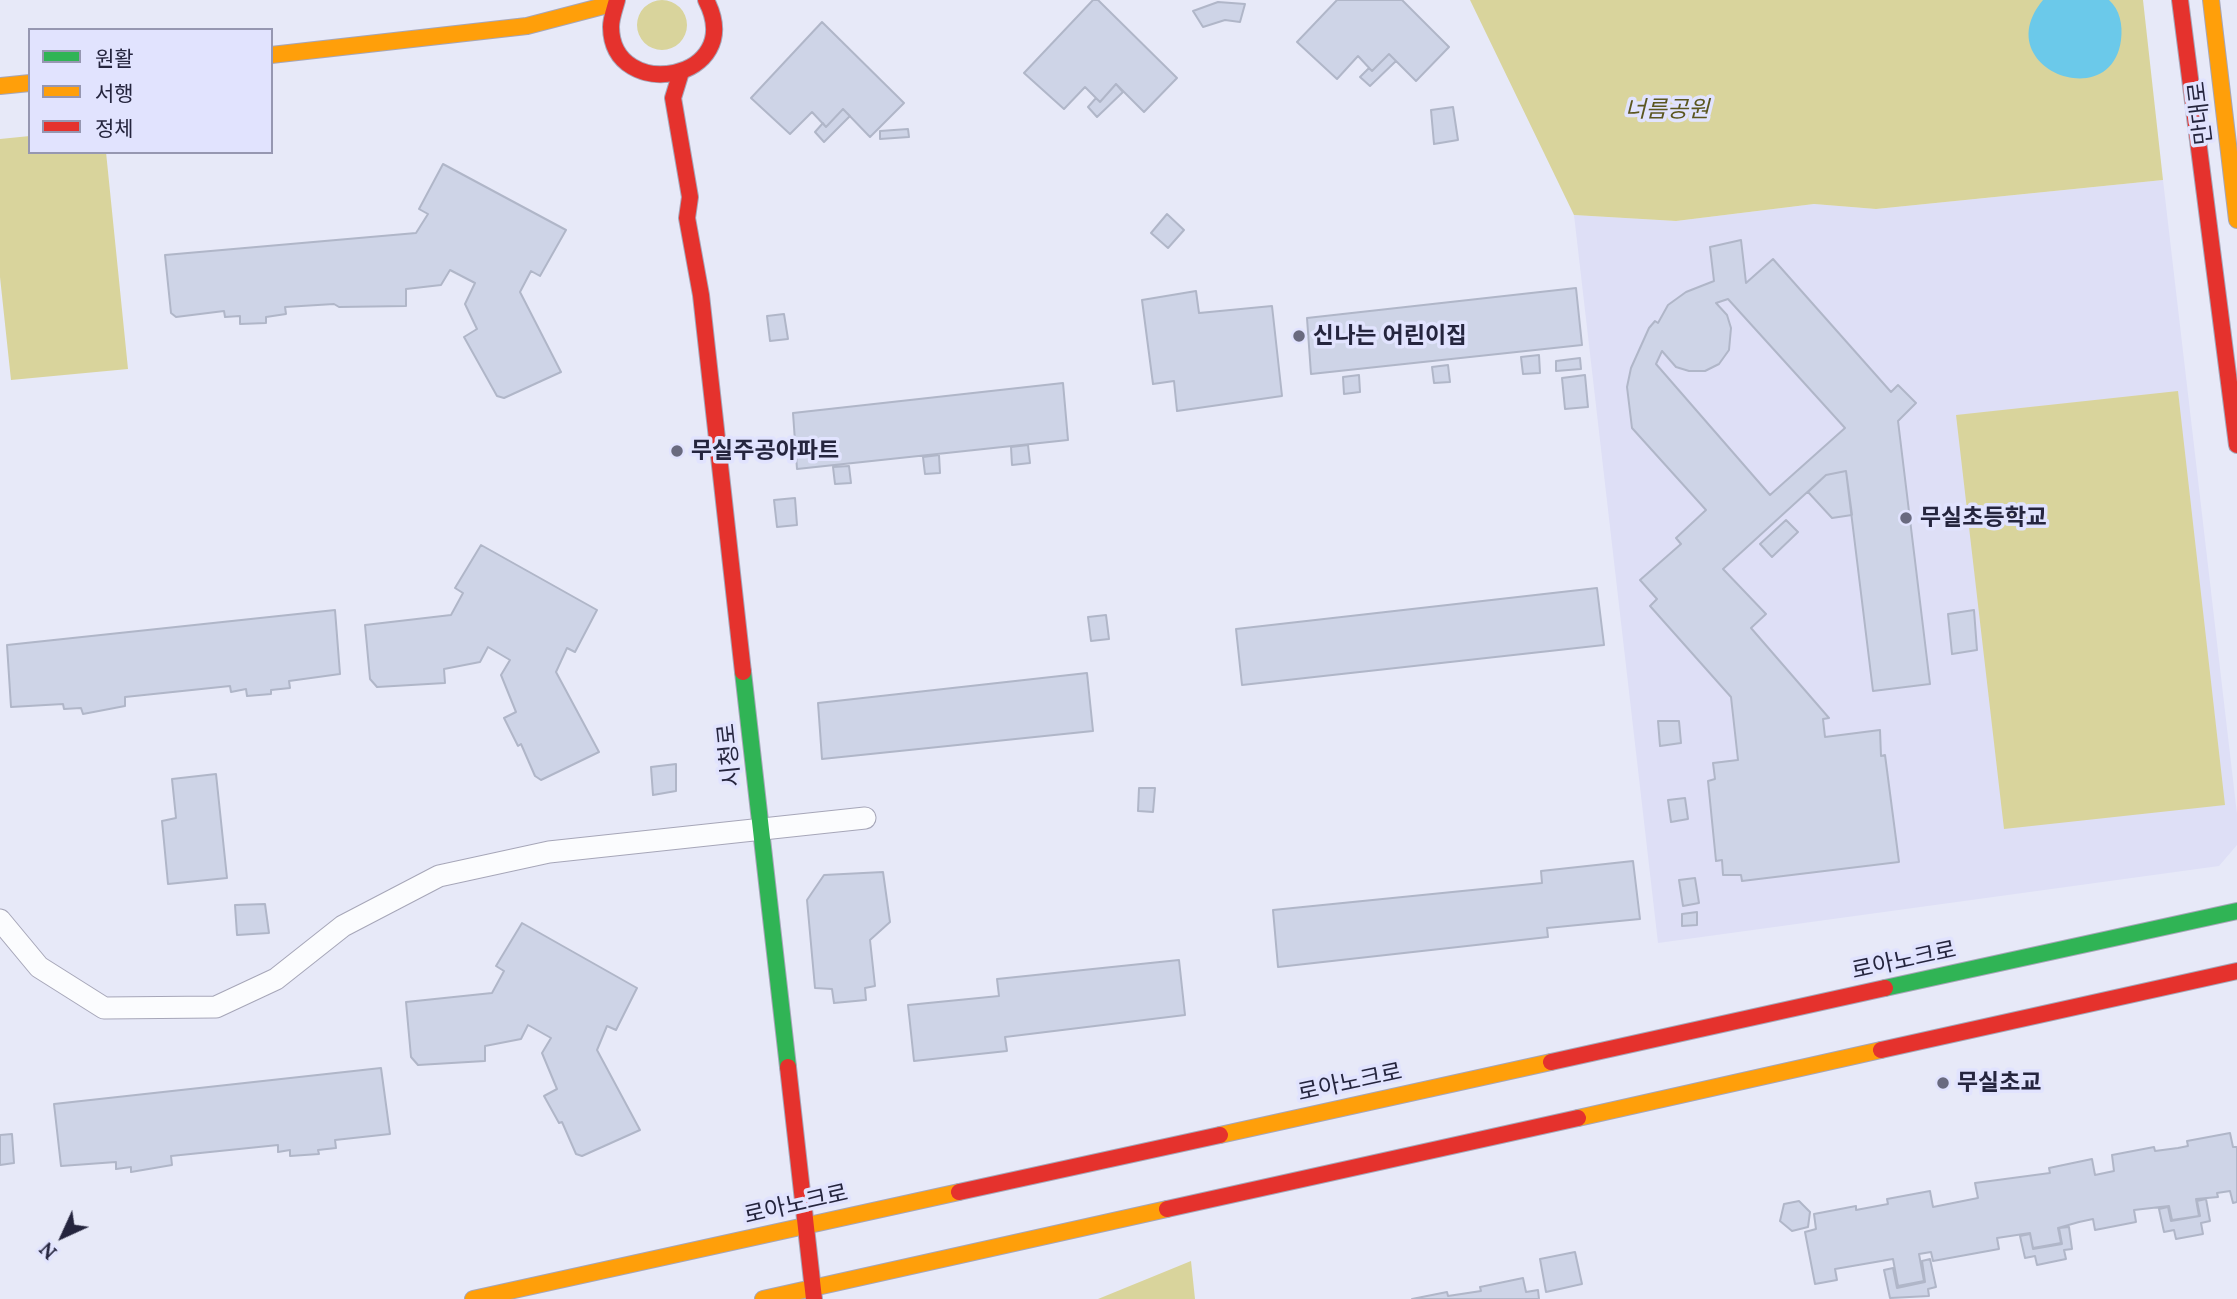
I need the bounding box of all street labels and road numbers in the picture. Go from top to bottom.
street label: 만대로 [2183,80,2219,146]
street label: 시청로 [713,722,747,788]
street label: 로아노크로 [1849,937,1959,985]
street label: 로아노크로 [1295,1059,1405,1107]
street label: 로아노크로 [741,1180,851,1230]

